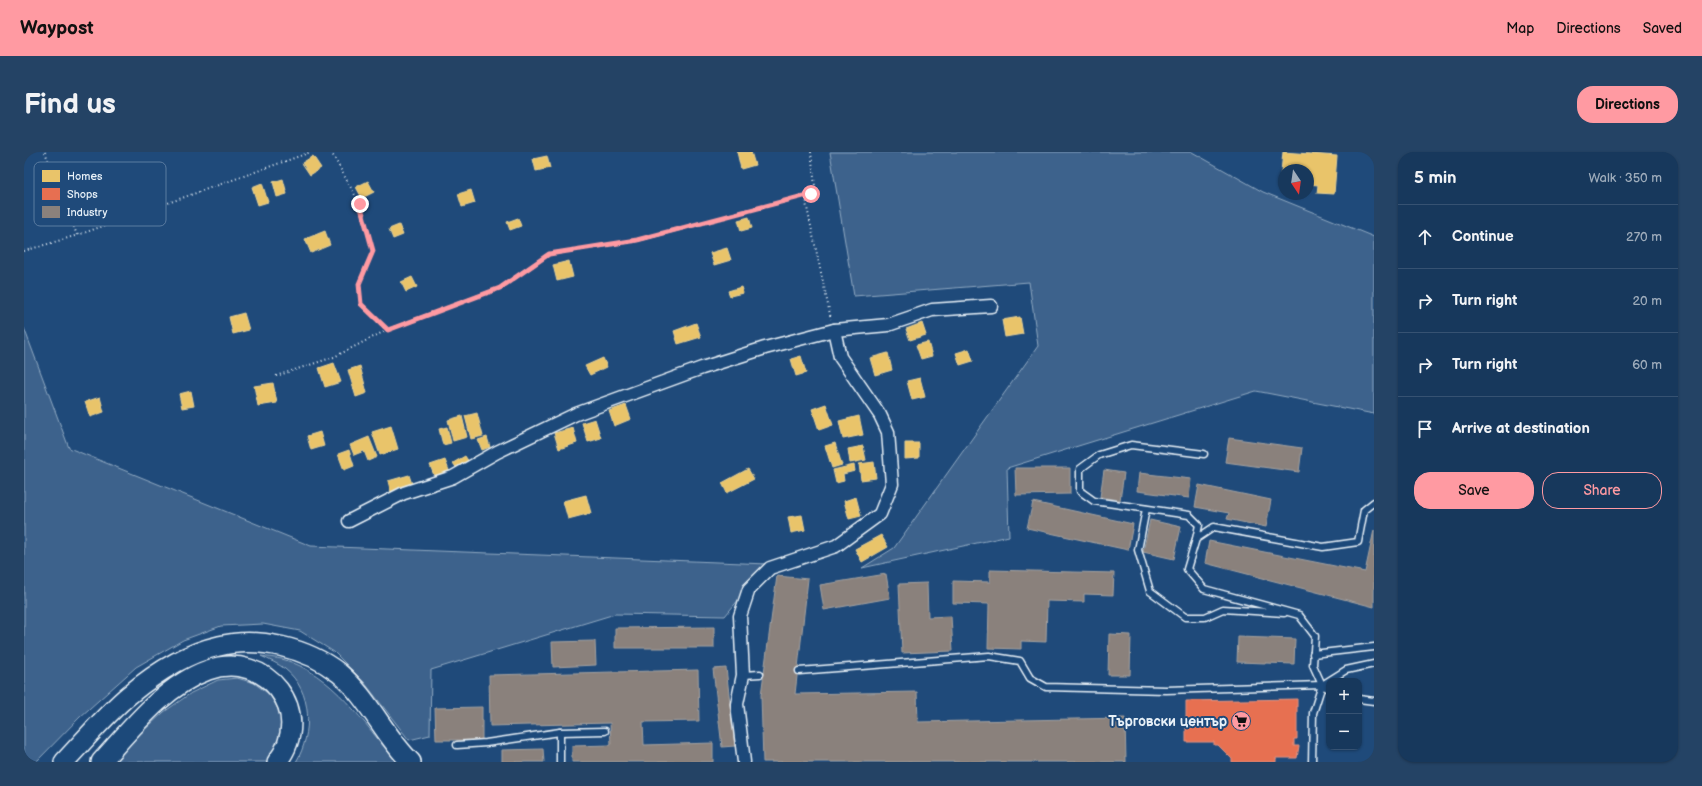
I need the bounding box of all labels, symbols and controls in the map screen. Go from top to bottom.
text: Waypost [20,17,94,40]
text: Map [1506,20,1534,37]
text: Directions [1556,20,1621,37]
text: Saved [1643,20,1682,37]
button: Directions [1577,86,1678,123]
text: Find us [24,88,116,121]
legend [34,162,166,226]
north arrow [1278,164,1314,200]
text: 5 min [1414,168,1457,188]
text: Homes [67,170,103,183]
text: Walk · 350 m [1588,170,1662,186]
route start [802,185,820,203]
text: Shops [67,188,98,201]
route end [351,195,369,213]
text: Industry [67,206,107,219]
icon: ahead [1414,226,1436,248]
text: Continue [1452,227,1514,246]
text: 270 m [1626,229,1662,245]
icon: right [1414,290,1436,312]
text: Turn right [1452,291,1517,310]
text: 20 m [1632,293,1662,309]
icon: right [1414,354,1436,376]
text: Turn right [1452,355,1517,374]
text: 60 m [1632,357,1662,373]
icon: arrive [1414,418,1436,440]
text: Arrive at destination [1452,419,1590,438]
button: Save [1414,472,1534,509]
button: Share [1542,472,1662,509]
map controls [1326,678,1362,750]
button: + [1326,678,1362,714]
supermarket icon: Търговски център [1230,710,1252,732]
place label: Търговски център [1108,713,1228,730]
button: − [1326,714,1362,750]

